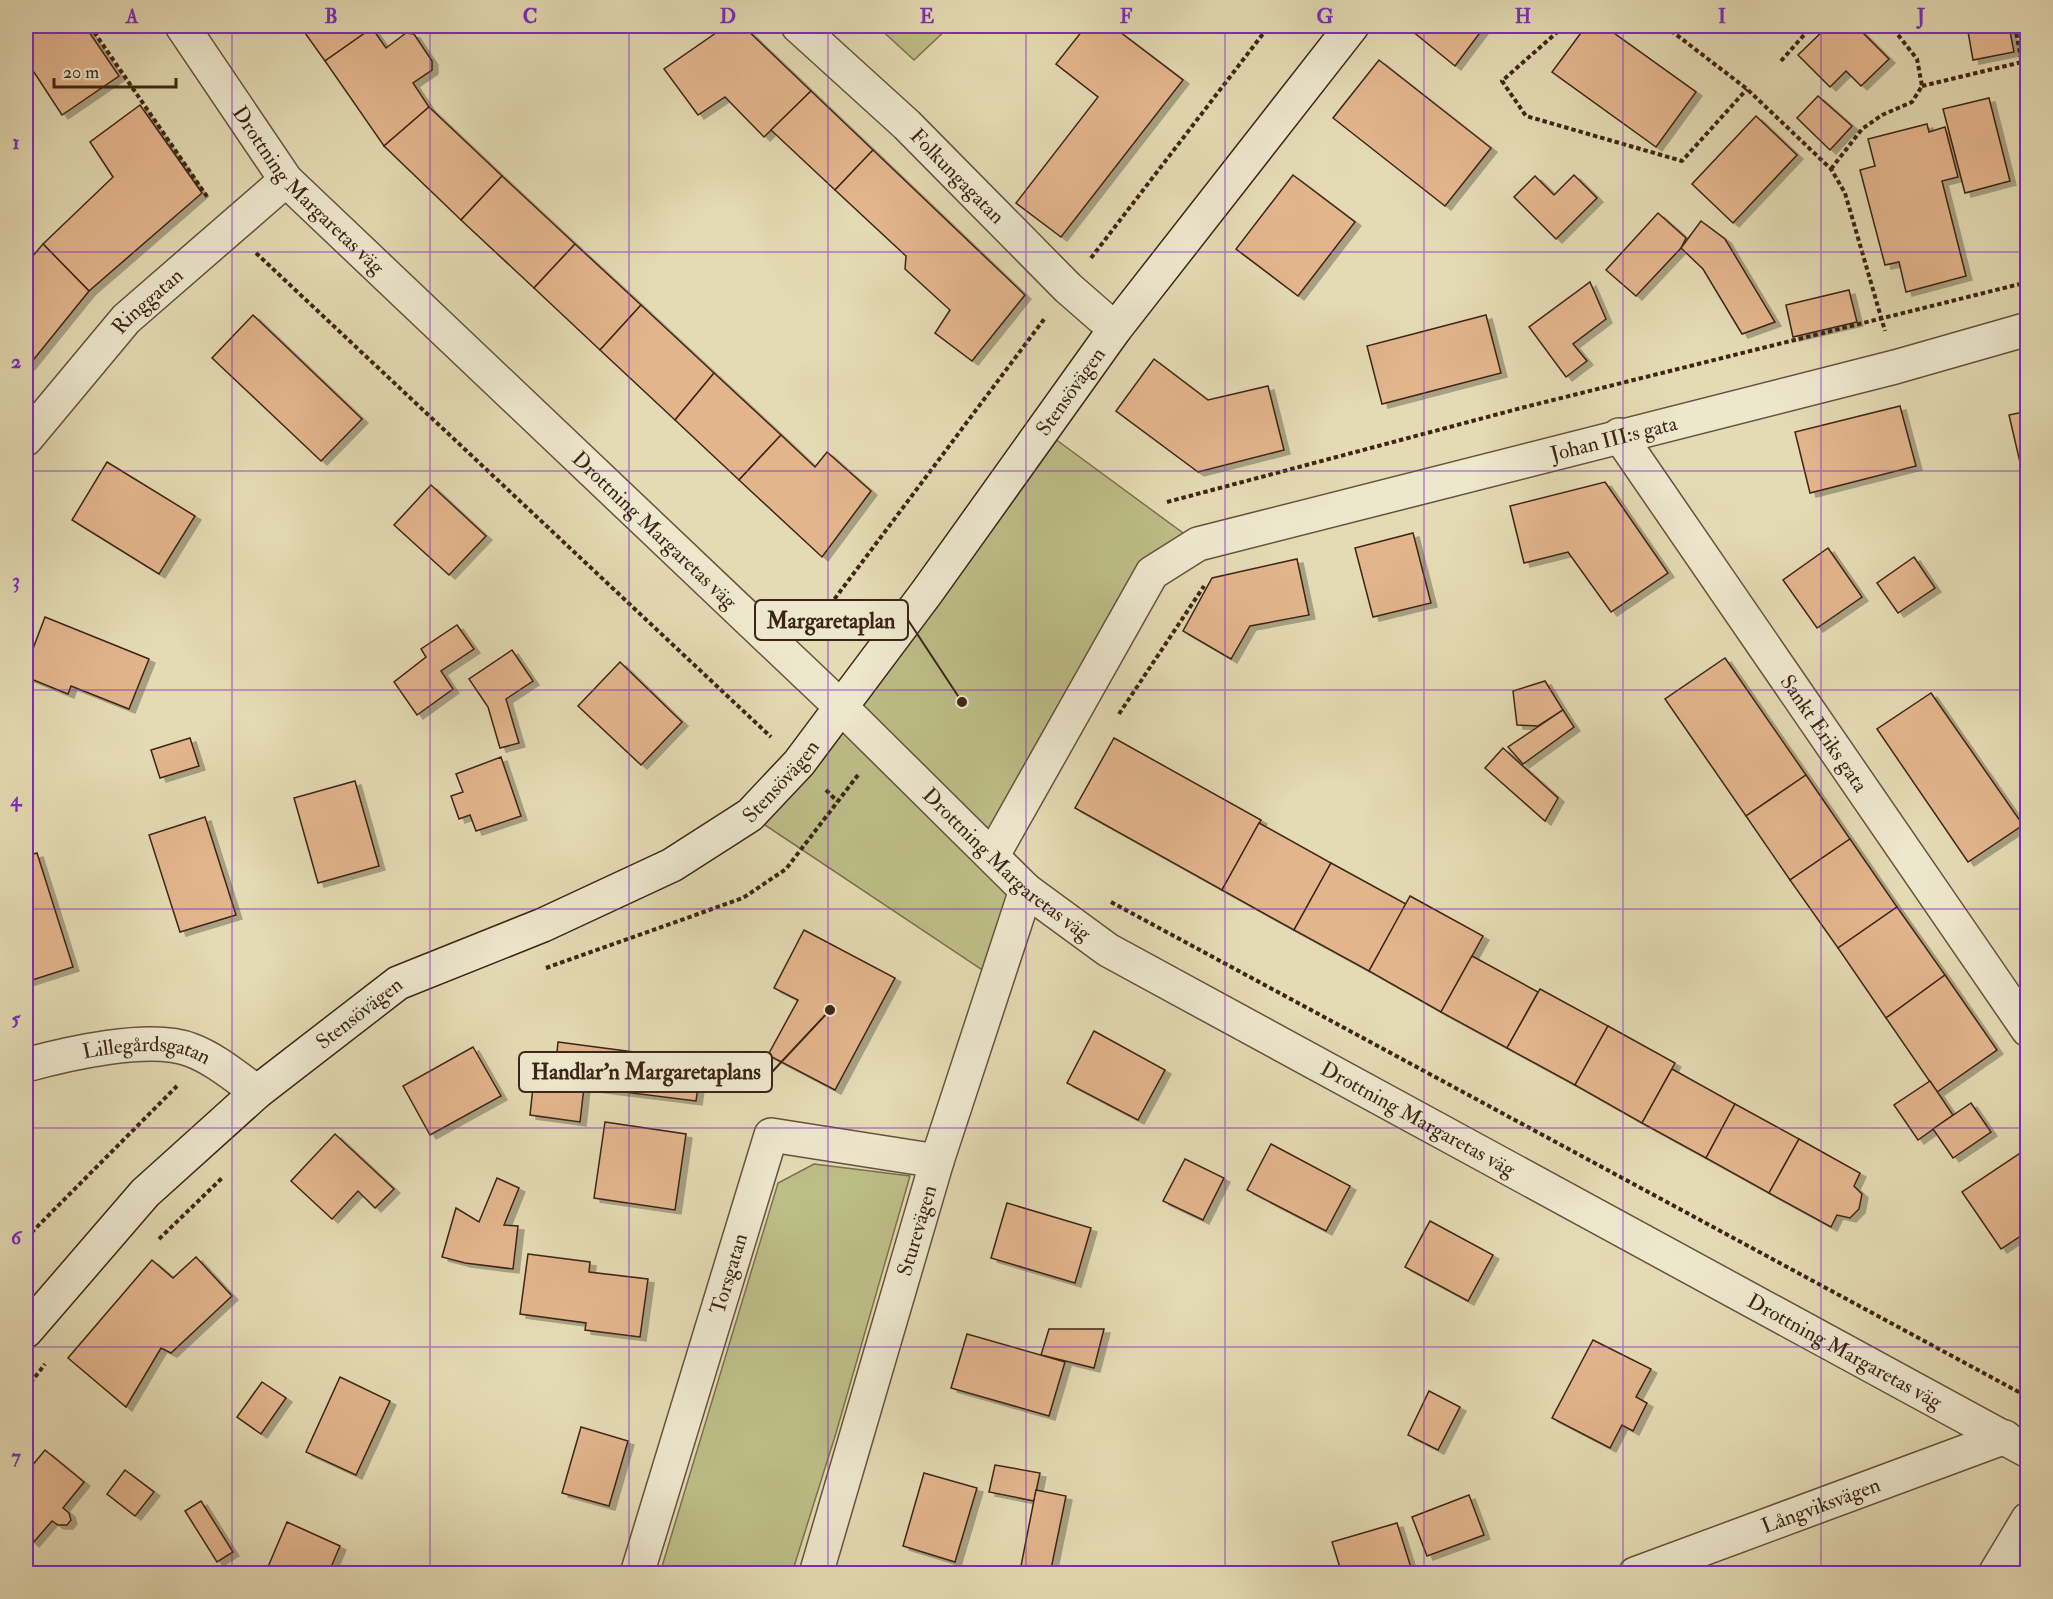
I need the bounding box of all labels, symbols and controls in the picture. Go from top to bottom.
text: A [125,4,139,29]
text: B [324,4,338,29]
text: C [523,4,537,29]
text: D [720,4,736,29]
text: E [920,4,935,29]
text: F [1120,4,1133,29]
text: G [1317,4,1334,29]
text: H [1515,4,1531,29]
text: I [1718,4,1726,29]
text: J [1916,4,1925,29]
scale bar [54,51,176,89]
text: 20 m [63,61,99,84]
street label: Drottning Margaretas väg [226,101,390,281]
street label: Folkungagatan [904,123,1010,230]
text: 1 [12,130,20,155]
street label: Ringgatan [106,262,189,340]
street label: Stensövägen [1030,342,1112,441]
text: 2 [11,349,21,374]
street label: Johan III:s gata [1547,410,1680,468]
street label: Drottning Margaretas väg [566,446,743,615]
text: 3 [12,568,20,593]
callout: Margaretaplan [755,600,908,640]
text: Margaretaplan [766,607,896,636]
street label: Sankt Eriks gata [1774,670,1874,798]
street label: Stensövägen [737,735,826,829]
street label: Drottning Margaretas väg [916,782,1097,947]
text: 4 [10,787,23,812]
street label: Stensövägen [310,971,408,1056]
text: 5 [12,1006,22,1031]
street label: Lillegårdsgatan [80,1031,215,1071]
callout: Handlar'n Margaretaplans [519,1052,772,1092]
street label: Drottning Margaretas väg [1316,1055,1520,1184]
text: Handlar'n Margaretaplans [531,1058,761,1087]
street label: Sturevägen [891,1182,943,1279]
text: 6 [11,1225,23,1250]
street label: Torsgatan [704,1230,754,1318]
street label: Drottning Margaretas väg [1743,1288,1947,1416]
text: 7 [11,1444,21,1469]
street label: Långviksvägen [1758,1471,1884,1540]

